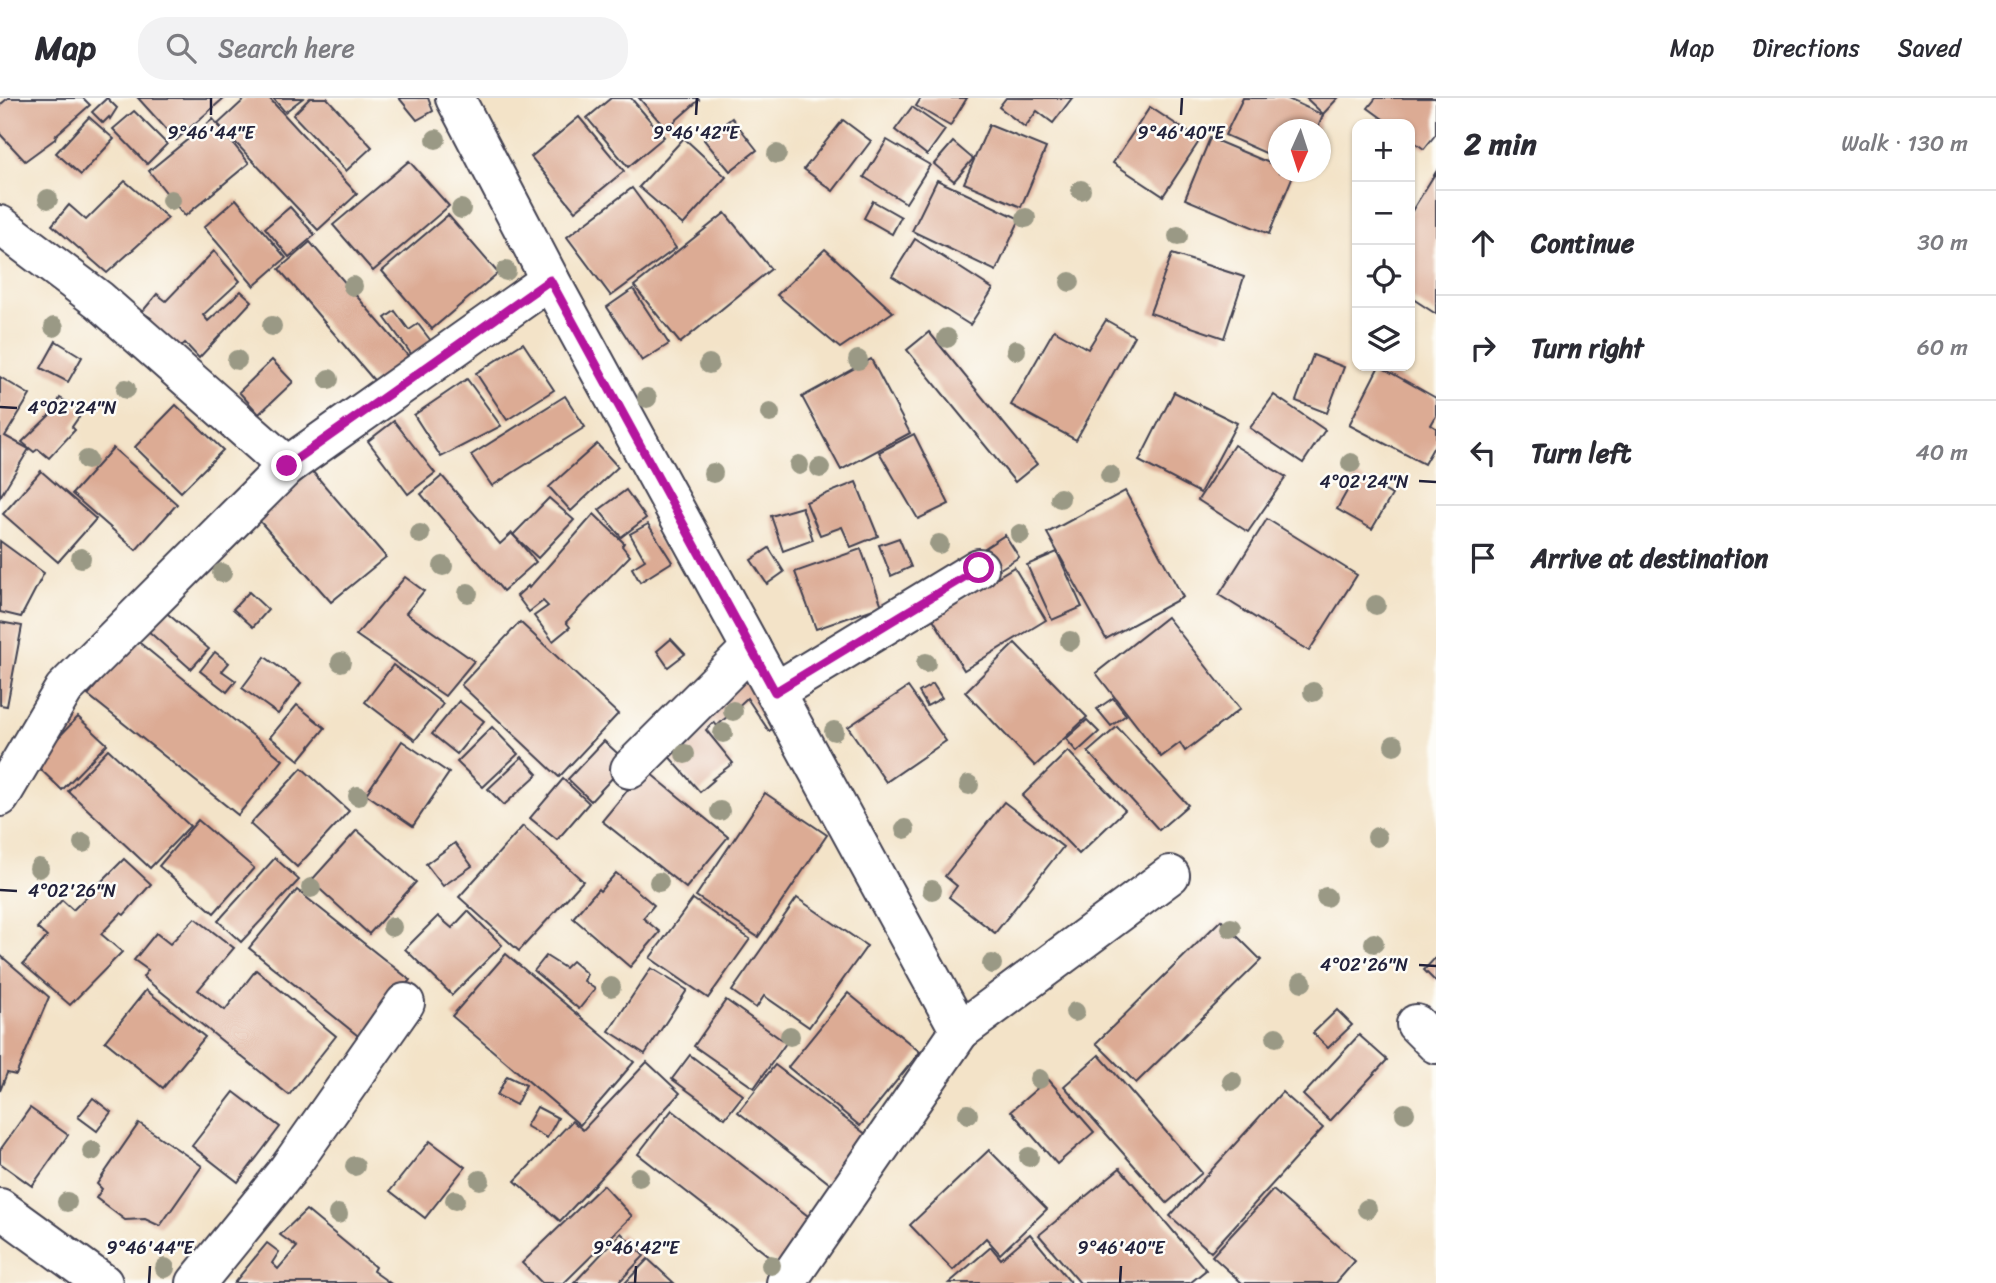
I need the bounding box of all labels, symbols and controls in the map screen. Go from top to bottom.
search box [138,17,628,80]
text: Map [35,19,96,77]
text: Search here [218,25,355,71]
text: Map [1670,27,1714,69]
text: Directions [1752,27,1860,69]
text: Saved [1898,27,1961,69]
icon: search [162,29,200,67]
text: 9°46'44"E [168,117,255,149]
text: 9°46'42"E [653,117,740,149]
text: 9°46'40"E [1137,117,1226,149]
text: 2 min [1464,117,1537,171]
north arrow [1268,119,1331,182]
map controls [1352,119,1415,371]
button: + [1352,119,1415,182]
text: Walk · 130 m [1841,123,1968,164]
button: − [1352,182,1415,245]
text: Continue [1531,220,1634,266]
text: 30 m [1917,222,1968,263]
icon: ahead [1464,224,1502,262]
button: locate [1352,245,1415,308]
button: layers [1352,308,1415,371]
text: Turn right [1531,325,1644,371]
text: 60 m [1917,327,1968,368]
icon: right [1464,329,1502,367]
text: 4°02'24"N [28,392,117,424]
text: Turn left [1531,430,1631,476]
text: 40 m [1915,432,1968,473]
icon: left [1464,434,1502,472]
route end [271,450,302,481]
text: 4°02'24"N [1320,466,1409,498]
text: Arrive at destination [1531,535,1768,581]
icon: arrive [1464,539,1502,577]
route start [963,552,994,583]
text: 4°02'26"N [28,875,117,907]
text: 4°02'26"N [1320,949,1409,981]
text: 9°46'44"E [107,1232,194,1264]
text: 9°46'42"E [593,1232,680,1264]
text: 9°46'40"E [1077,1232,1166,1264]

